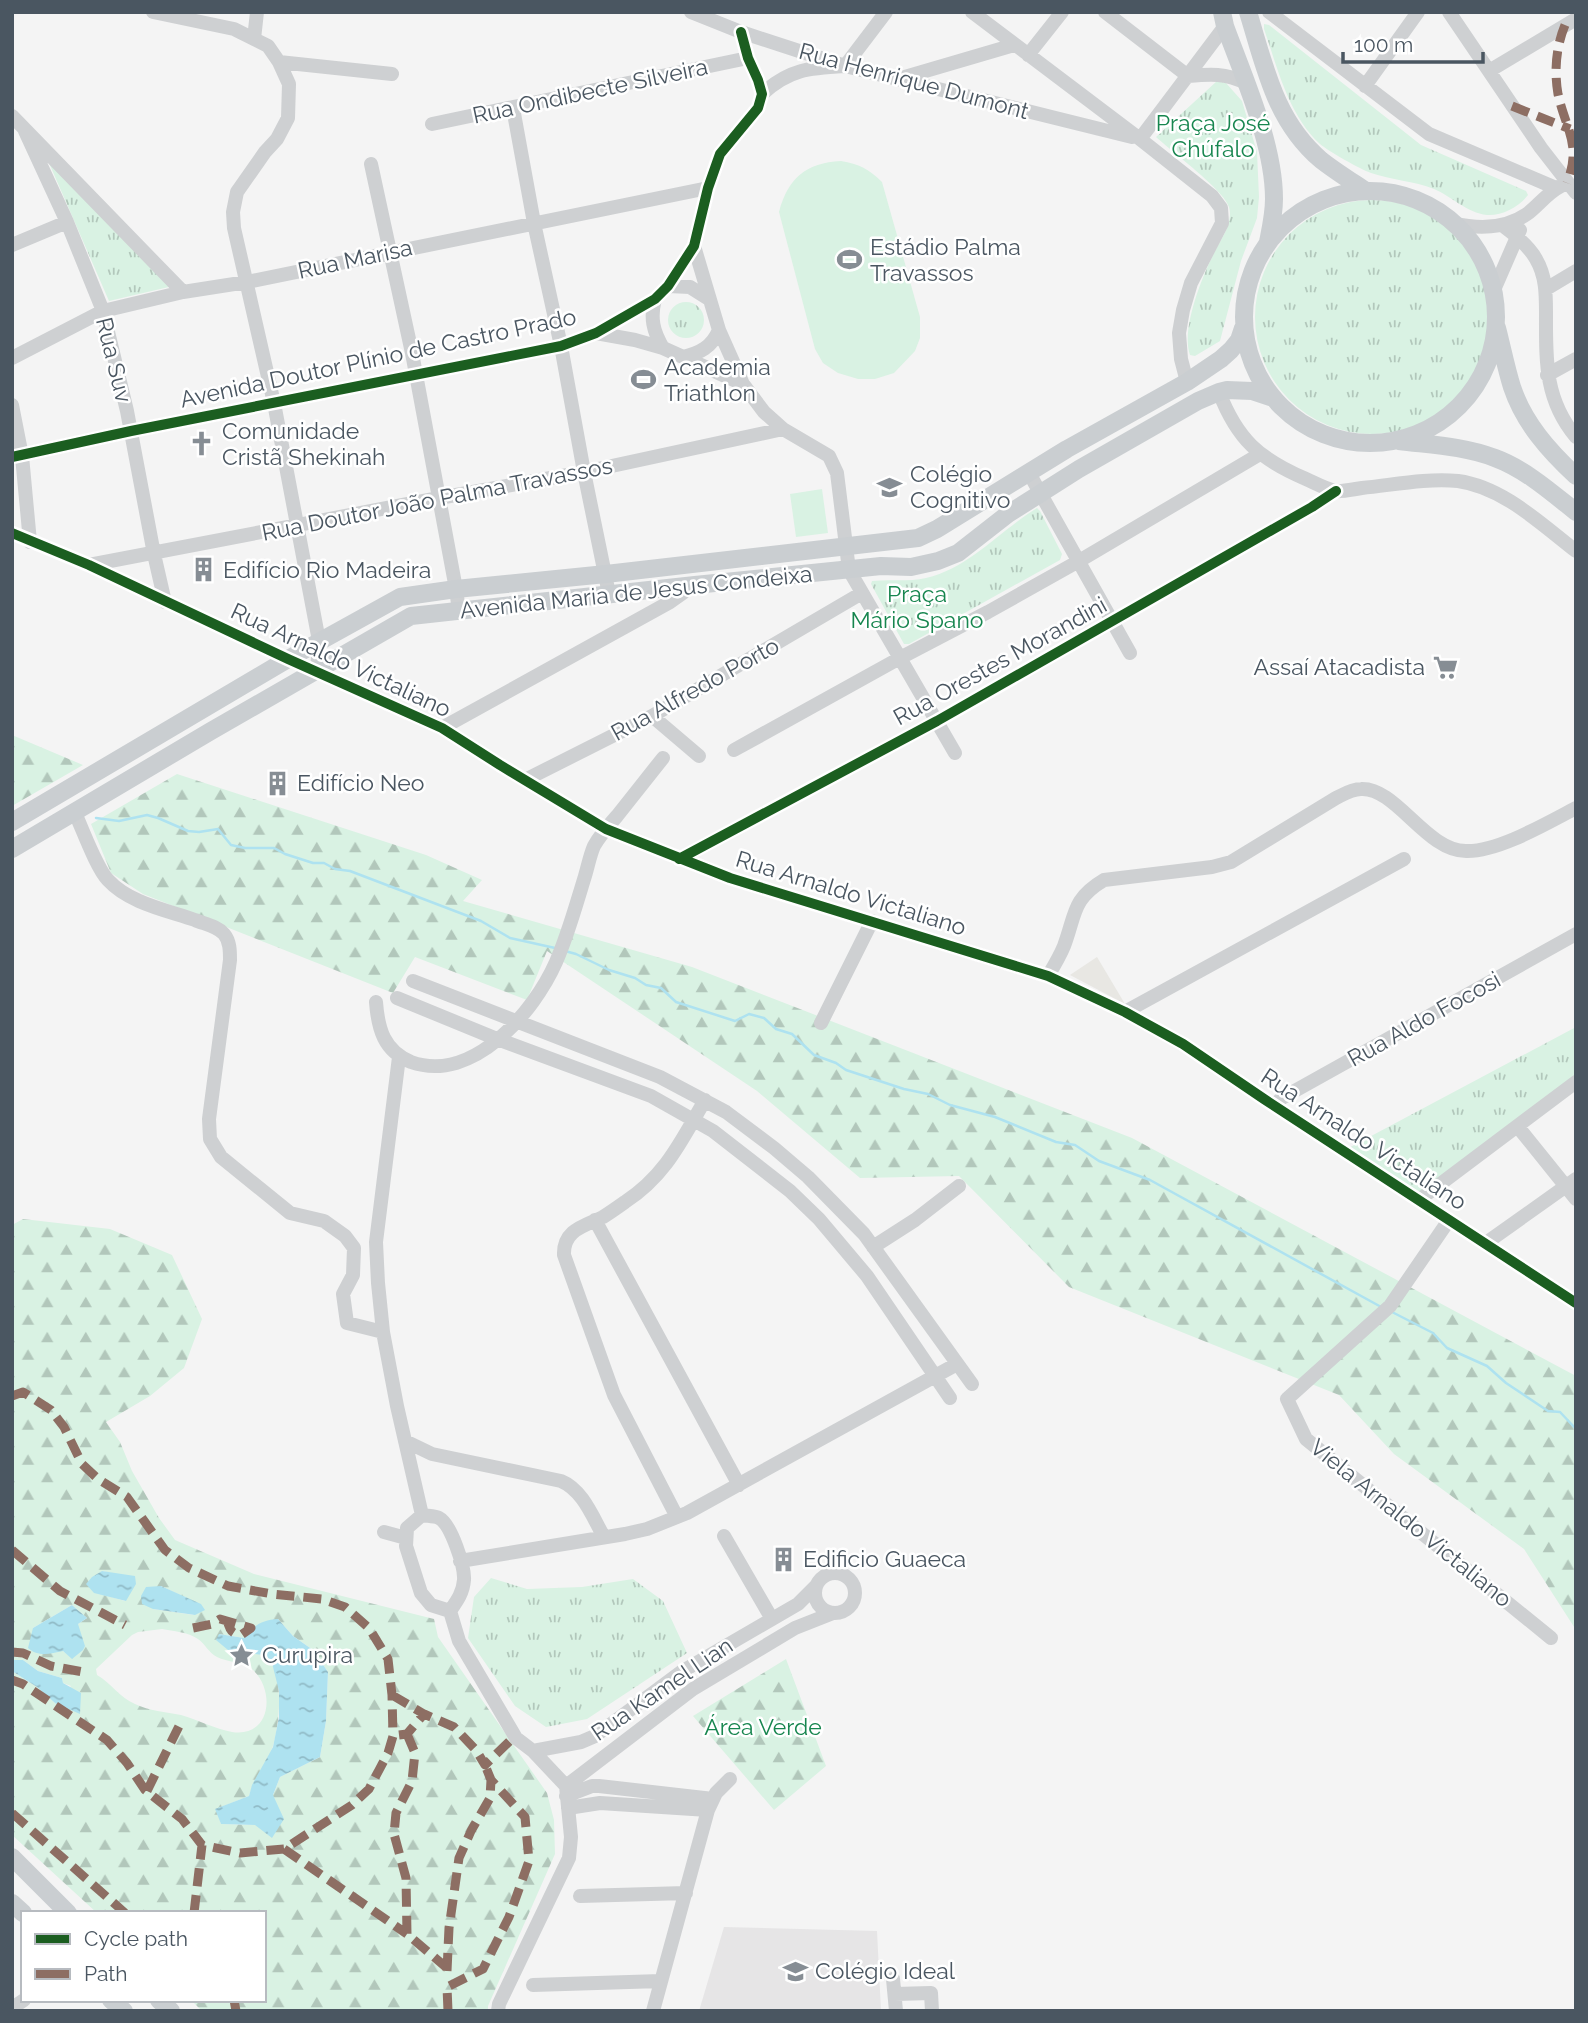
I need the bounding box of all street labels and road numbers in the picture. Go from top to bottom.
street label: Rua Henrique Dumont [796,37,1032,124]
street label: Rua Ondibecte Silveira [470,52,710,129]
street label: Rua Marisa [295,233,415,284]
street label: Avenida Doutor Plínio de Castro Prado [177,302,578,413]
street label: Rua Suv [91,315,138,405]
street label: Rua Doutor João Palma Travassos [259,451,615,546]
street label: Avenida Maria de Jesus Condeixa [458,560,813,623]
street label: Rua Orestes Morandini [888,591,1111,730]
street label: Rua Arnaldo Victaliano [227,597,455,722]
street label: Rua Alfredo Porto [606,631,783,746]
street label: Rua Arnaldo Victaliano [733,845,970,940]
street label: Rua Aldo Focosi [1343,965,1505,1072]
street label: Rua Arnaldo Victaliano [1256,1062,1472,1215]
street label: Viela Arnaldo Victaliano [1305,1433,1517,1612]
street label: Rua Kamel Lian [586,1631,738,1746]

